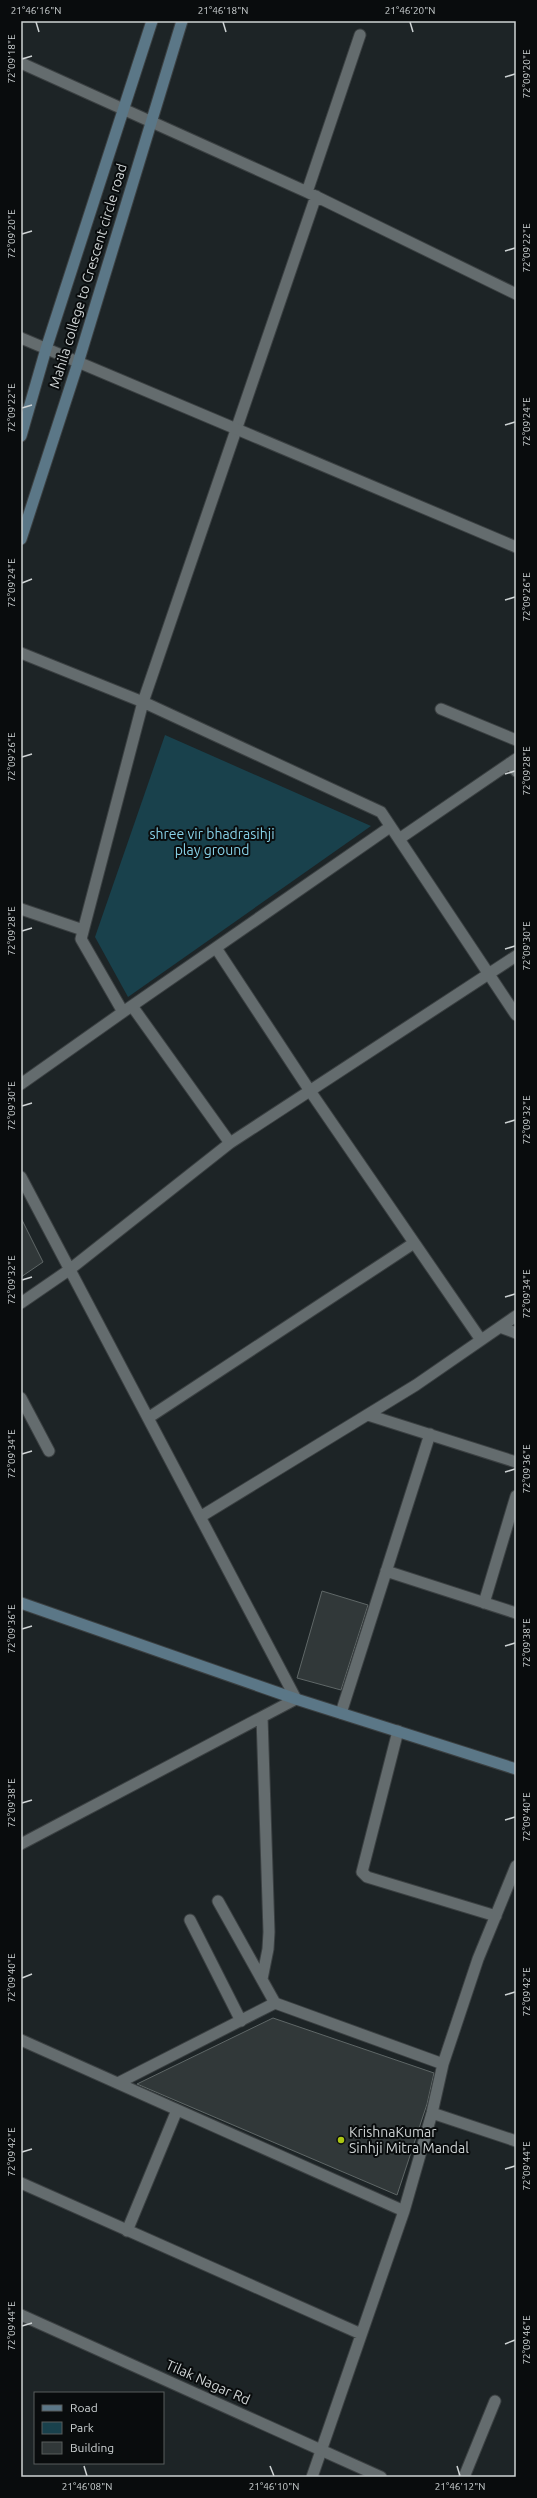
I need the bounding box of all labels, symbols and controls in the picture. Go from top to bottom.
text: 21°46'16"N [11,5,61,16]
text: 21°46'18"N [198,5,248,16]
text: 21°46'20"N [385,5,435,16]
text: 72°09'18"E [6,34,17,84]
text: 72°09'20"E [521,49,532,99]
street label: Mahila college to Crescent circle road [46,162,130,390]
text: 72°09'20"E [6,209,17,259]
text: 72°09'22"E [521,223,532,273]
text: 72°09'22"E [6,383,17,433]
text: 72°09'24"E [521,397,532,447]
text: 72°09'24"E [6,558,17,608]
text: 72°09'26"E [521,572,532,622]
text: 72°09'26"E [6,732,17,782]
text: 72°09'28"E [521,746,532,796]
park label: shree vir bhadrasihji play ground [149,826,275,858]
text: 72°09'28"E [6,906,17,956]
text: 72°09'30"E [521,921,532,971]
text: 72°09'30"E [6,1081,17,1131]
text: 72°09'32"E [521,1095,532,1145]
text: 72°09'32"E [6,1255,17,1305]
text: 72°09'34"E [521,1269,532,1319]
text: 72°09'34"E [6,1429,17,1479]
text: 72°09'36"E [521,1444,532,1494]
text: 72°09'36"E [6,1604,17,1654]
text: 72°09'38"E [521,1618,532,1668]
text: 72°09'38"E [6,1778,17,1828]
text: 72°09'40"E [521,1792,532,1842]
text: 72°09'40"E [6,1953,17,2003]
text: 72°09'42"E [521,1967,532,2017]
place label: KrishnaKumar Sinhji Mitra Mandal [349,2124,469,2156]
text: 72°09'42"E [6,2127,17,2177]
marker: KrishnaKumar Sinhji Mitra Mandal [336,2135,346,2145]
text: 72°09'44"E [521,2141,532,2191]
text: 72°09'44"E [6,2301,17,2351]
text: 72°09'46"E [521,2315,532,2365]
street label: Tilak Nagar Rd [163,2356,253,2408]
legend [34,2392,164,2464]
text: Road [70,2401,98,2414]
text: Park [70,2421,94,2434]
text: Building [70,2441,114,2454]
text: 21°46'08"N [62,2481,112,2492]
text: 21°46'10"N [249,2481,299,2492]
text: 21°46'12"N [435,2481,485,2492]

